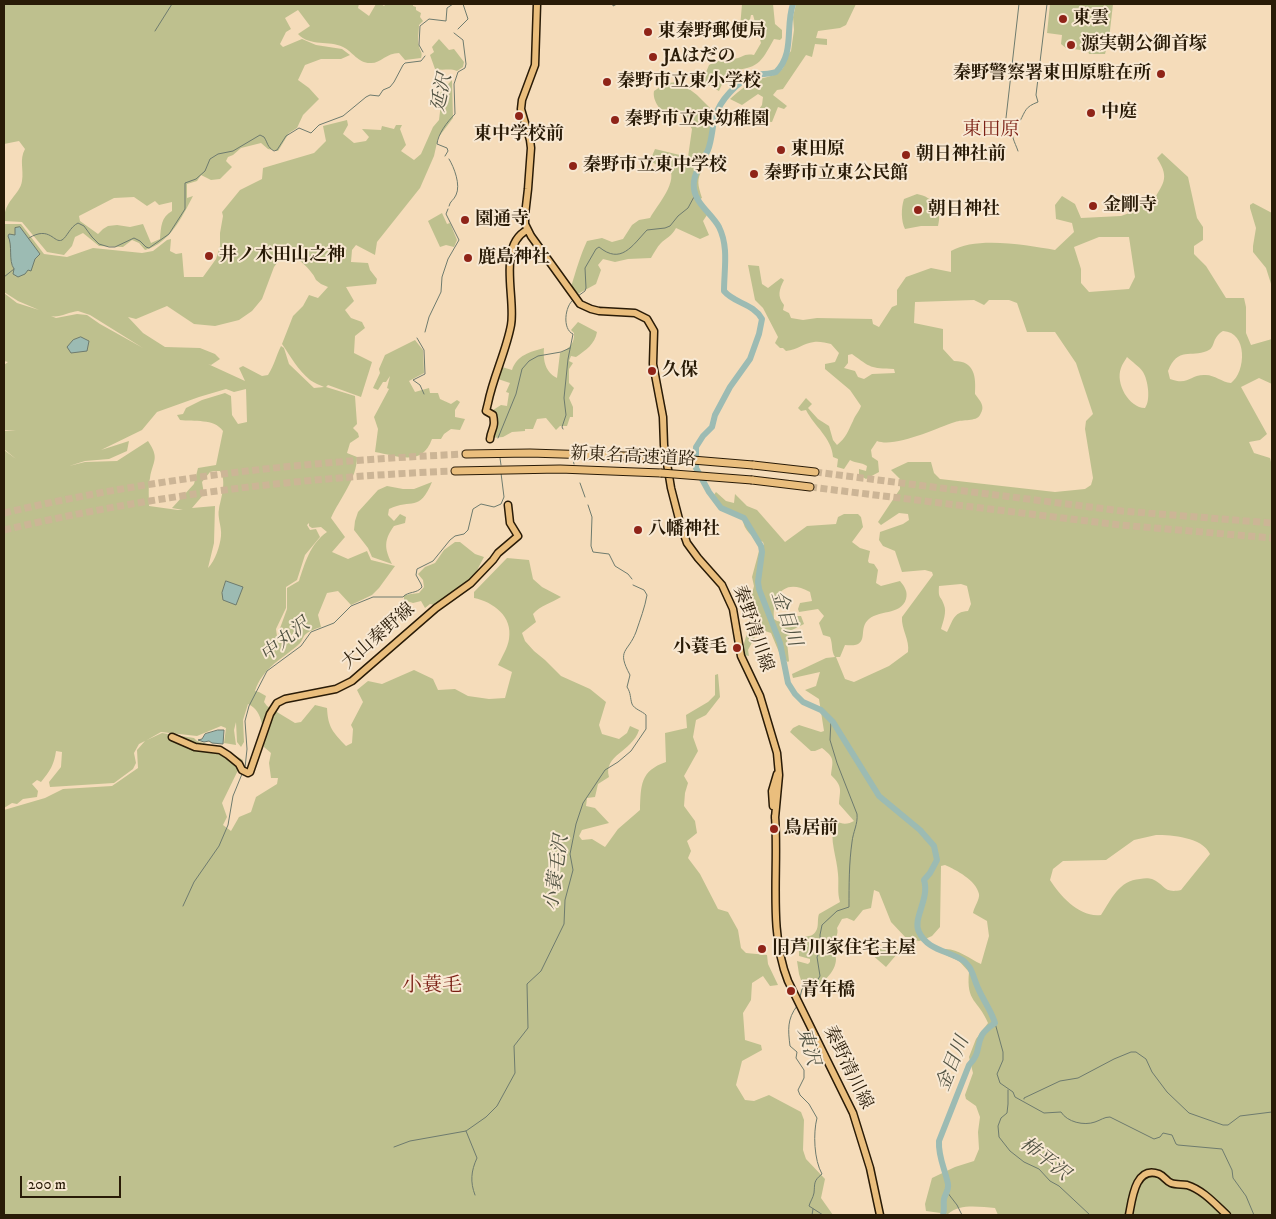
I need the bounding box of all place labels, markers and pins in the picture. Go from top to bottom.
place label: 東雲 [1073,8,1109,30]
marker: 東雲 [1057,13,1069,25]
place label: 東秦野郵便局 [658,21,766,43]
marker: 東秦野郵便局 [642,26,654,38]
place label: 源実朝公御首塚 [1081,34,1207,56]
marker: 源実朝公御首塚 [1065,39,1077,51]
place label: JAはだの [663,46,735,68]
marker: JAはだの [647,51,659,63]
place label: 秦野警察署東田原駐在所 [953,63,1151,85]
marker: 秦野警察署東田原駐在所 [1155,68,1167,80]
place label: 秦野市立東小学校 [617,71,761,93]
marker: 秦野市立東小学校 [601,76,613,88]
place label: 中庭 [1101,102,1137,124]
marker: 中庭 [1085,107,1097,119]
place label: 秦野市立東幼稚園 [625,109,769,131]
marker: 東中学校前 [513,110,525,122]
marker: 秦野市立東幼稚園 [609,114,621,126]
place label: 東中学校前 [474,124,564,146]
place label: 東田原 [791,139,845,161]
marker: 東田原 [775,144,787,156]
place label: 朝日神社前 [916,144,1006,166]
marker: 朝日神社前 [900,149,912,161]
place label: 秦野市立東中学校 [583,155,727,177]
marker: 秦野市立東中学校 [567,160,579,172]
place label: 秦野市立東公民館 [764,163,908,185]
marker: 秦野市立東公民館 [748,168,760,180]
place label: 金剛寺 [1103,195,1157,217]
place label: 朝日神社 [928,199,1000,221]
marker: 金剛寺 [1087,200,1099,212]
marker: 朝日神社 [912,204,924,216]
place label: 園通寺 [475,209,529,231]
marker: 園通寺 [459,214,471,226]
place label: 井ノ木田山之神 [219,245,345,267]
place label: 鹿島神社 [478,247,550,269]
marker: 井ノ木田山之神 [203,250,215,262]
marker: 鹿島神社 [462,252,474,264]
place label: 久保 [662,360,698,382]
marker: 久保 [646,365,658,377]
place label: 八幡神社 [648,519,720,541]
marker: 八幡神社 [632,524,644,536]
place label: 小蓑毛 [673,637,727,659]
marker: 小蓑毛 [731,642,743,654]
place label: 鳥居前 [784,818,838,840]
marker: 鳥居前 [768,823,780,835]
place label: 旧芦川家住宅主屋 [772,938,916,960]
marker: 旧芦川家住宅主屋 [756,943,768,955]
place label: 青年橋 [801,980,855,1002]
marker: 青年橋 [785,985,797,997]

